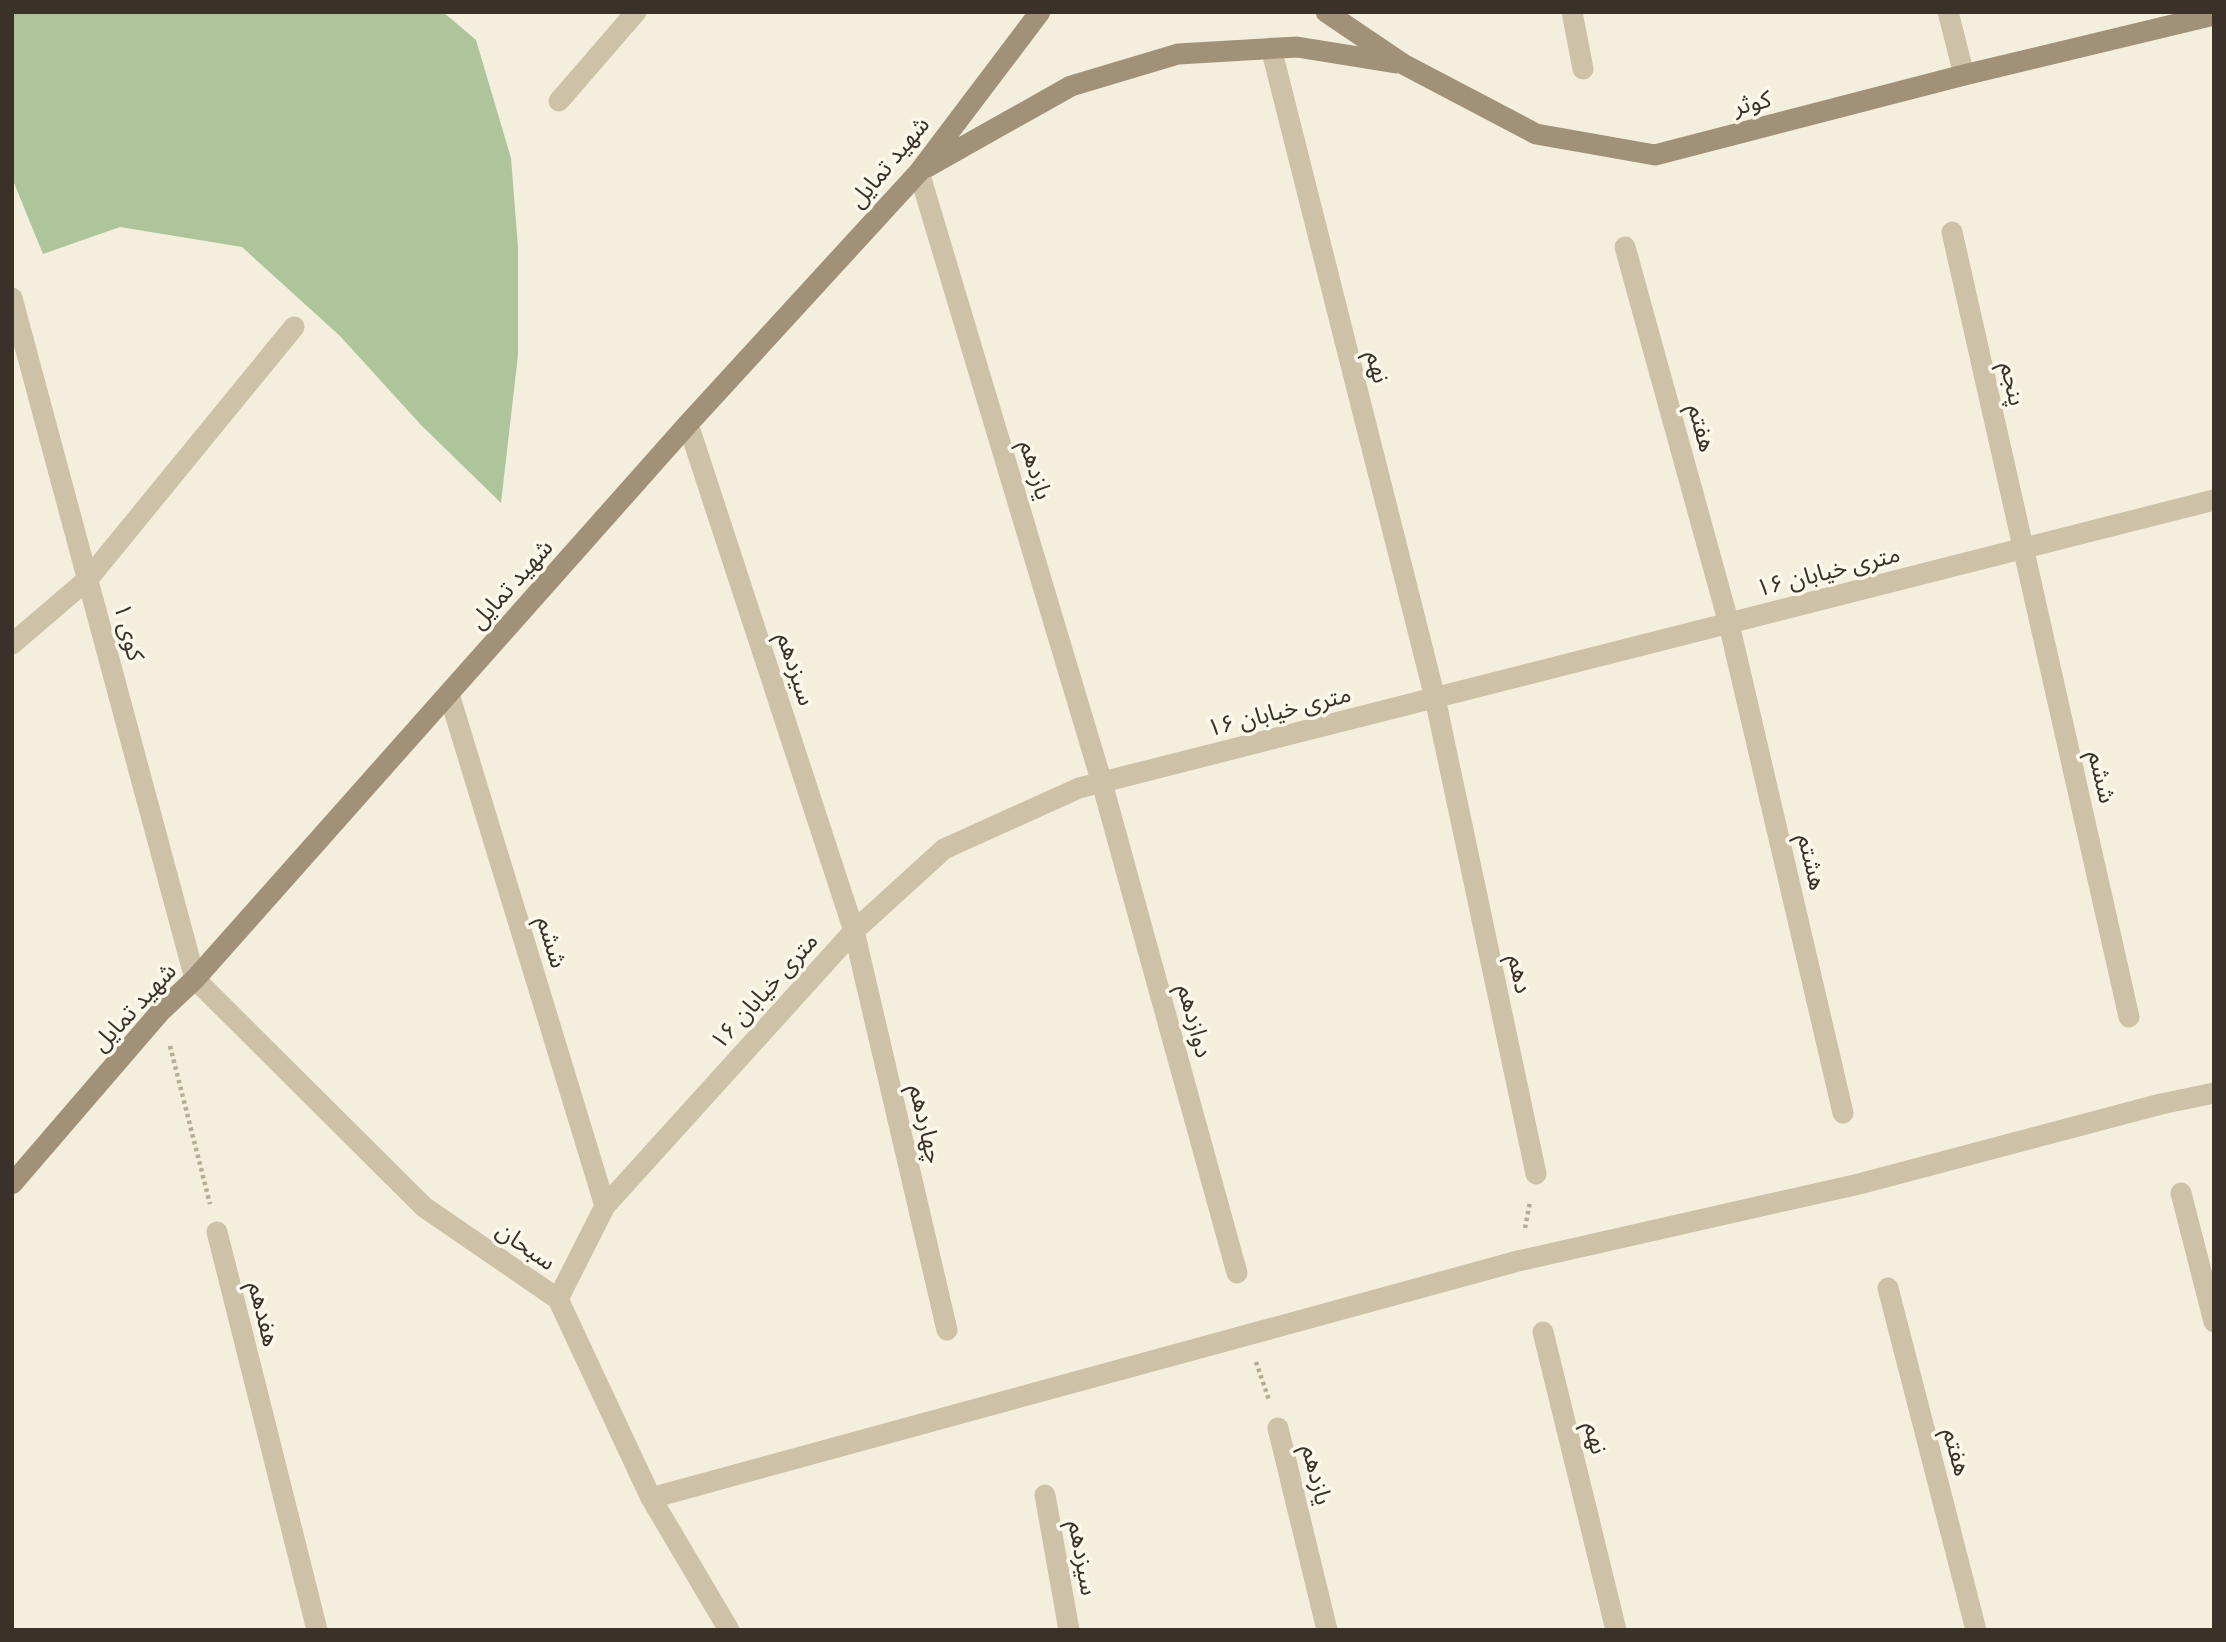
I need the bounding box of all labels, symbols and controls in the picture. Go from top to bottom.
street label: کوثر [1728,80,1776,124]
street label: شهید تمایل [839,107,938,215]
street label: نهم [1358,347,1400,387]
street label: پنجم [1991,358,2036,409]
street label: هفتم [1679,400,1727,456]
street label: یازدهم [1011,435,1063,504]
street label: شهید تمایل [460,530,561,637]
street label: ۱۶ متری خیابان [1752,535,1904,605]
street label: کوی ۱ [105,599,155,666]
street label: سیزدهم [768,627,826,710]
street label: ۱۶ متری خیابان [1203,675,1355,745]
street label: ششم [2080,747,2126,807]
street label: هشتم [1789,830,1837,893]
street label: ششم [528,911,578,972]
street label: ۱۶ متری خیابان [701,924,826,1057]
street label: دهم [1499,951,1543,996]
street label: شهید تمایل [82,954,184,1059]
street label: دوازدهم [1169,980,1223,1061]
street label: چهاردهم [900,1081,954,1167]
street label: سبحان [489,1212,564,1279]
street label: هفدهم [240,1278,290,1350]
street label: نهم [1576,1418,1618,1458]
street label: هفتم [1934,1424,1982,1480]
street label: یازدهم [1293,1441,1343,1509]
street label: سیزدهم [1060,1518,1108,1598]

